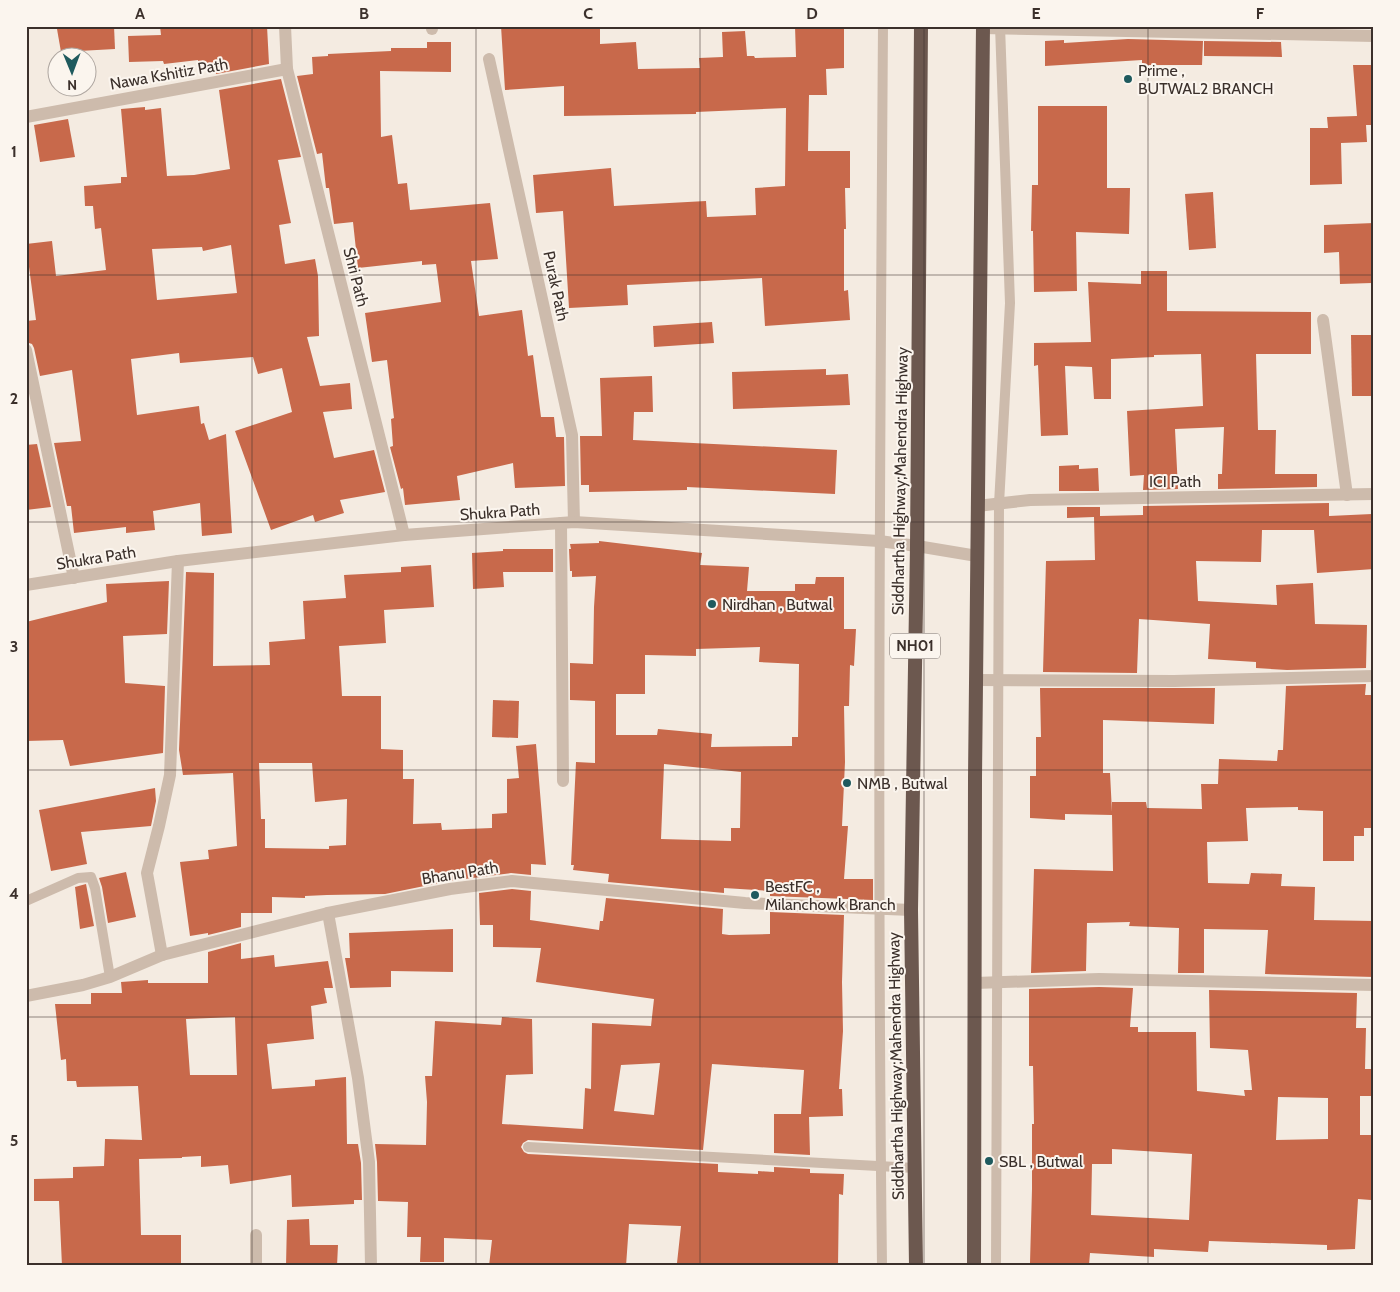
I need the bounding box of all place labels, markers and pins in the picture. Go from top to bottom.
place label: Prime , BUTWAL2 BRANCH [1138,61,1274,98]
marker: Prime , BUTWAL2 BRANCH [1122,73,1134,85]
place label: Nirdhan , Butwal [722,595,833,614]
marker: Nirdhan , Butwal [706,598,718,610]
place label: NMB , Butwal [857,774,948,793]
marker: NMB , Butwal [841,777,853,789]
place label: BestFC , Milanchowk Branch [765,877,896,914]
marker: BestFC , Milanchowk Branch [749,889,761,901]
place label: SBL , Butwal [999,1152,1083,1171]
marker: SBL , Butwal [983,1155,995,1167]

